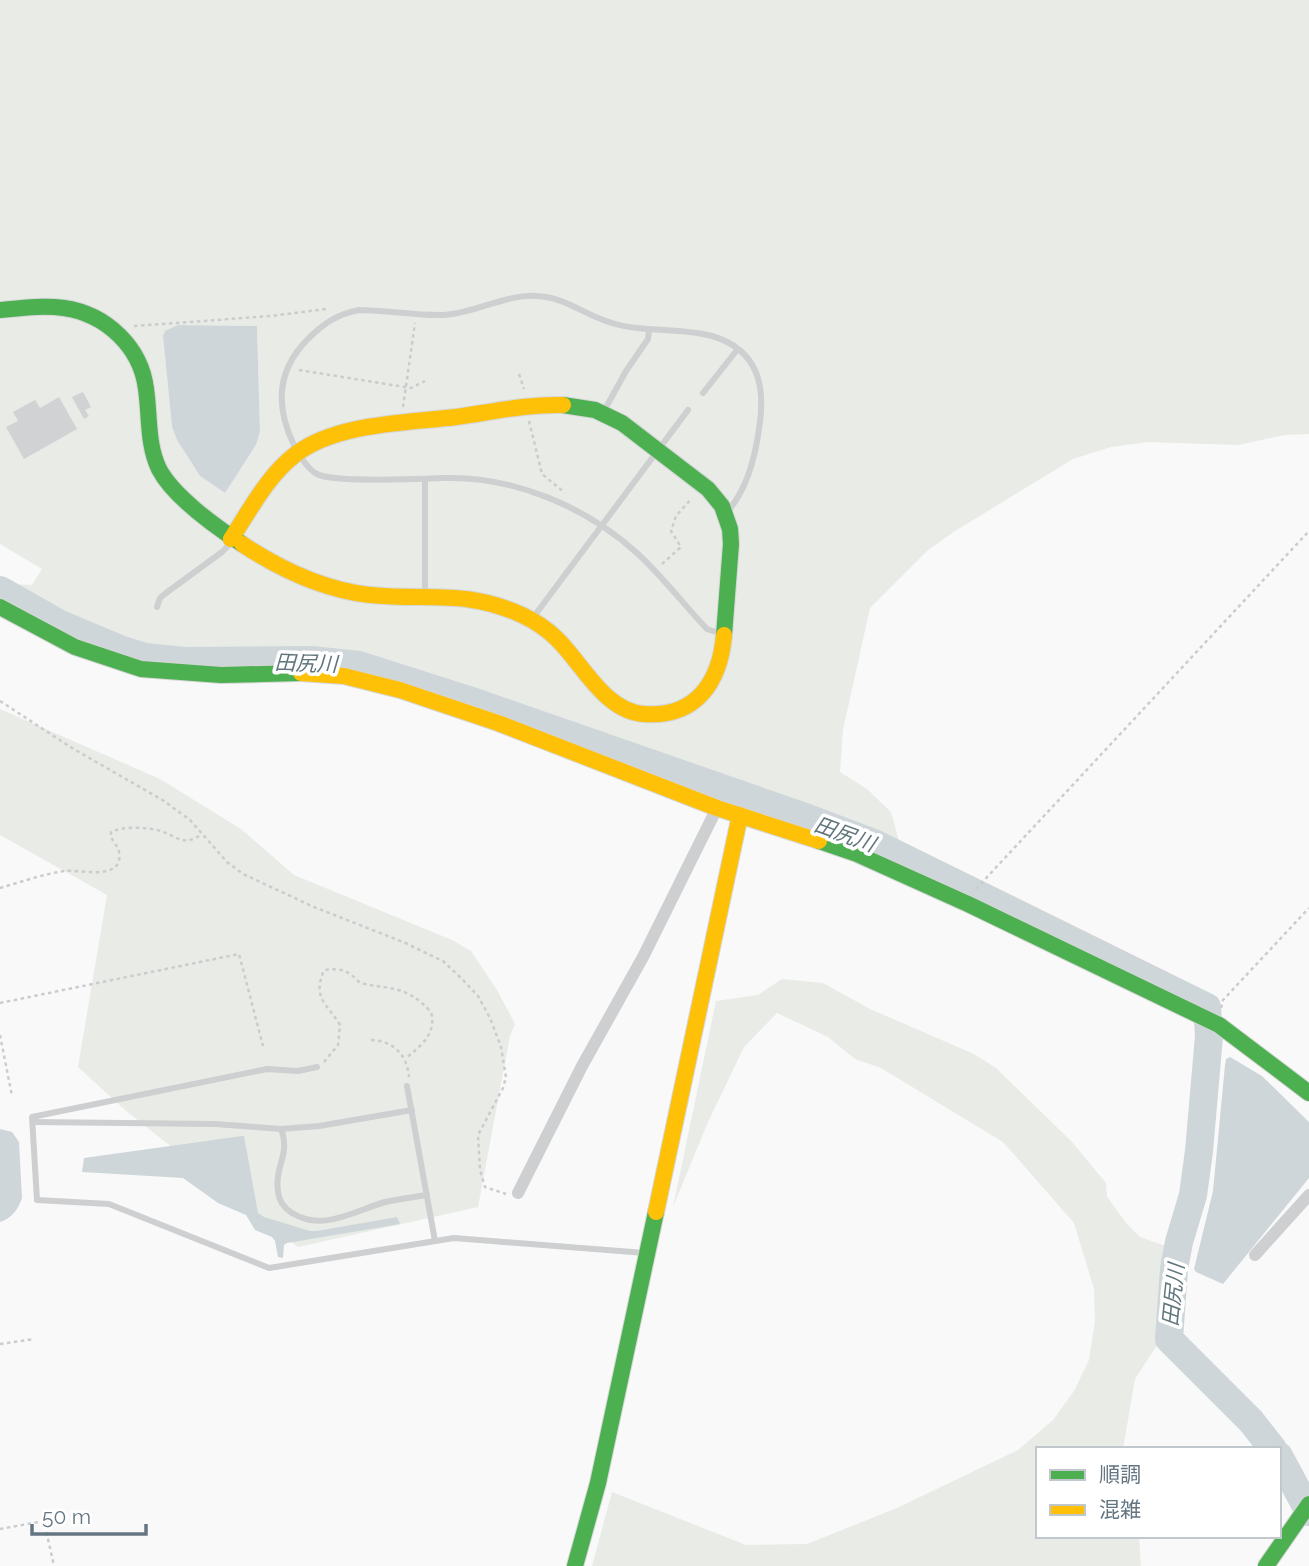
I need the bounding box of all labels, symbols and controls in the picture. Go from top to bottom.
water label: 田尻川 [274,649,340,677]
water label: 田尻川 [811,811,881,857]
water label: 田尻川 [1157,1260,1189,1328]
legend [1036,1447,1281,1538]
text: 順調 [1099,1462,1141,1487]
scale bar [32,1492,145,1536]
text: 混雑 [1099,1497,1141,1522]
text: 50 m [42,1504,91,1529]

